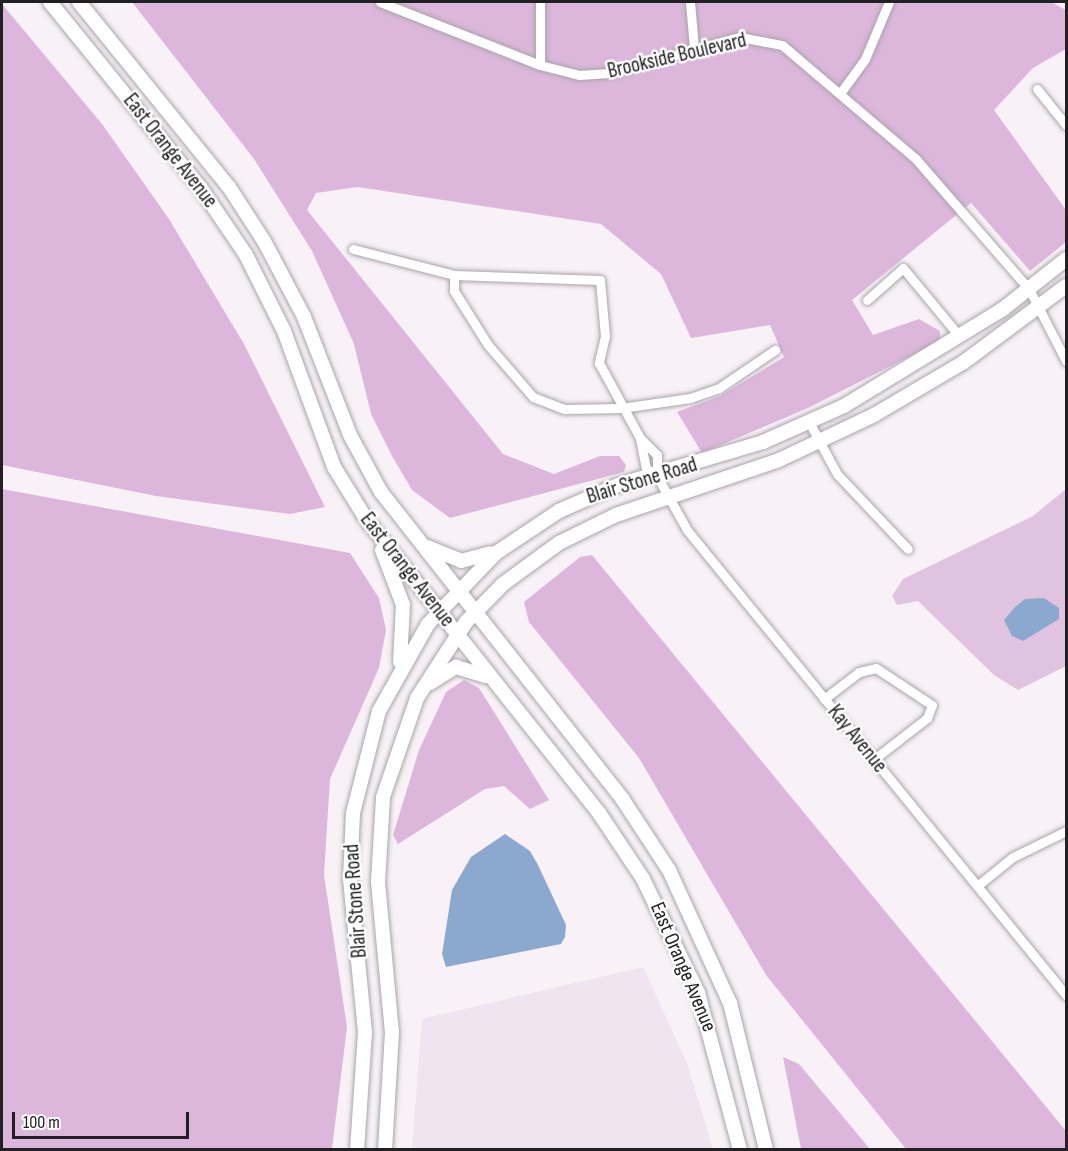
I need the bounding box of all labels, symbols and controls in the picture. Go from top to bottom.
street label: Brookside Boulevard [605,28,749,84]
street label: East Orange Avenue [118,89,222,213]
street label: Blair Stone Road [584,452,700,510]
street label: East Orange Avenue [355,508,459,632]
street label: Kay Avenue [822,700,892,778]
street label: Blair Stone Road [339,843,373,959]
street label: East Orange Avenue [644,898,722,1036]
scale bar [15,1100,192,1138]
text: 100 m [23,1112,60,1133]

